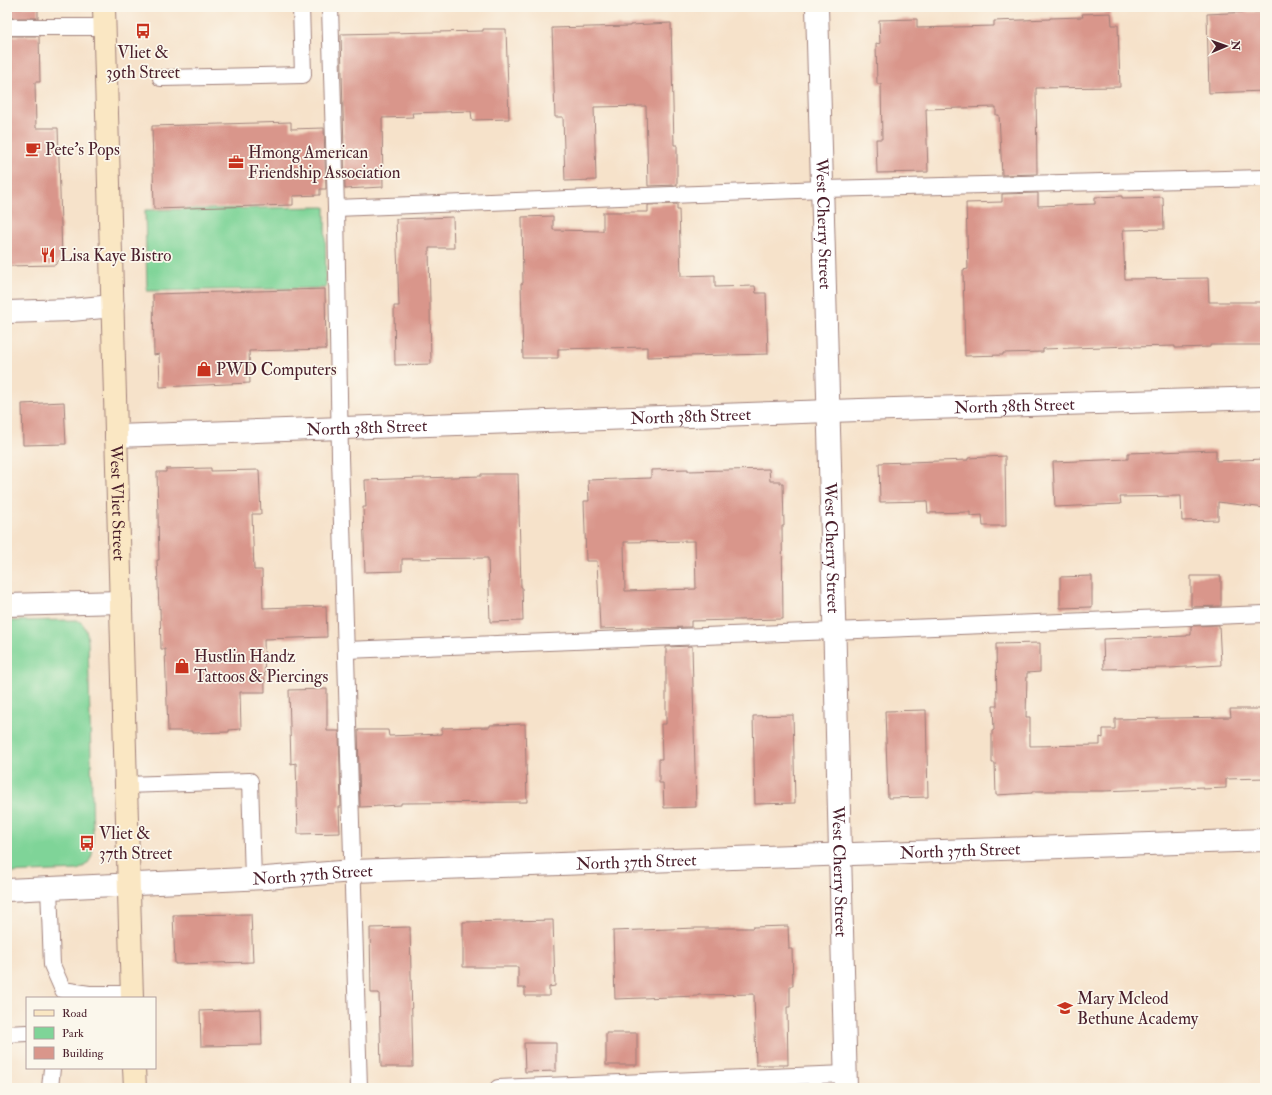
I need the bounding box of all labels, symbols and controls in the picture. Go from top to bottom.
bus stop icon: Vliet & 39th Street [134,22,152,40]
north arrow [1206,26,1246,66]
text: N [1229,40,1242,52]
place label: Vliet & 39th Street [106,42,181,83]
place label: Pete's Pops [45,139,120,161]
cafe icon: Pete's Pops [24,140,42,158]
place label: Hmong American Friendship Association [248,142,401,184]
office icon: Hmong American Friendship Association [227,153,245,171]
street label: West Cherry Street [811,157,836,290]
place label: Lisa Kaye Bistro [60,245,171,267]
restaurant icon: Lisa Kaye Bistro [39,246,57,264]
place label: PWD Computers [216,359,337,381]
shop icon: PWD Computers [195,360,213,378]
street label: North 38th Street [954,394,1076,418]
street label: North 38th Street [630,404,752,429]
street label: North 38th Street [306,415,428,440]
street label: West Vliet Street [105,443,130,562]
street label: West Cherry Street [820,481,844,614]
place label: Hustlin Handz Tattoos & Piercings [194,646,328,687]
shop icon: Hustlin Handz Tattoos & Piercings [173,657,191,675]
street label: West Cherry Street [827,805,852,938]
place label: Vliet & 37th Street [99,823,173,864]
bus stop icon: Vliet & 37th Street [78,834,96,852]
street label: North 37th Street [899,838,1021,863]
street label: North 37th Street [576,849,697,874]
street label: North 37th Street [252,860,374,890]
place label: Mary Mcleod Bethune Academy [1077,988,1199,1030]
legend [26,997,156,1069]
school or university icon: Mary Mcleod Bethune Academy [1056,999,1074,1017]
text: Road [62,1006,87,1021]
text: Park [62,1026,84,1041]
text: Building [62,1046,105,1061]

